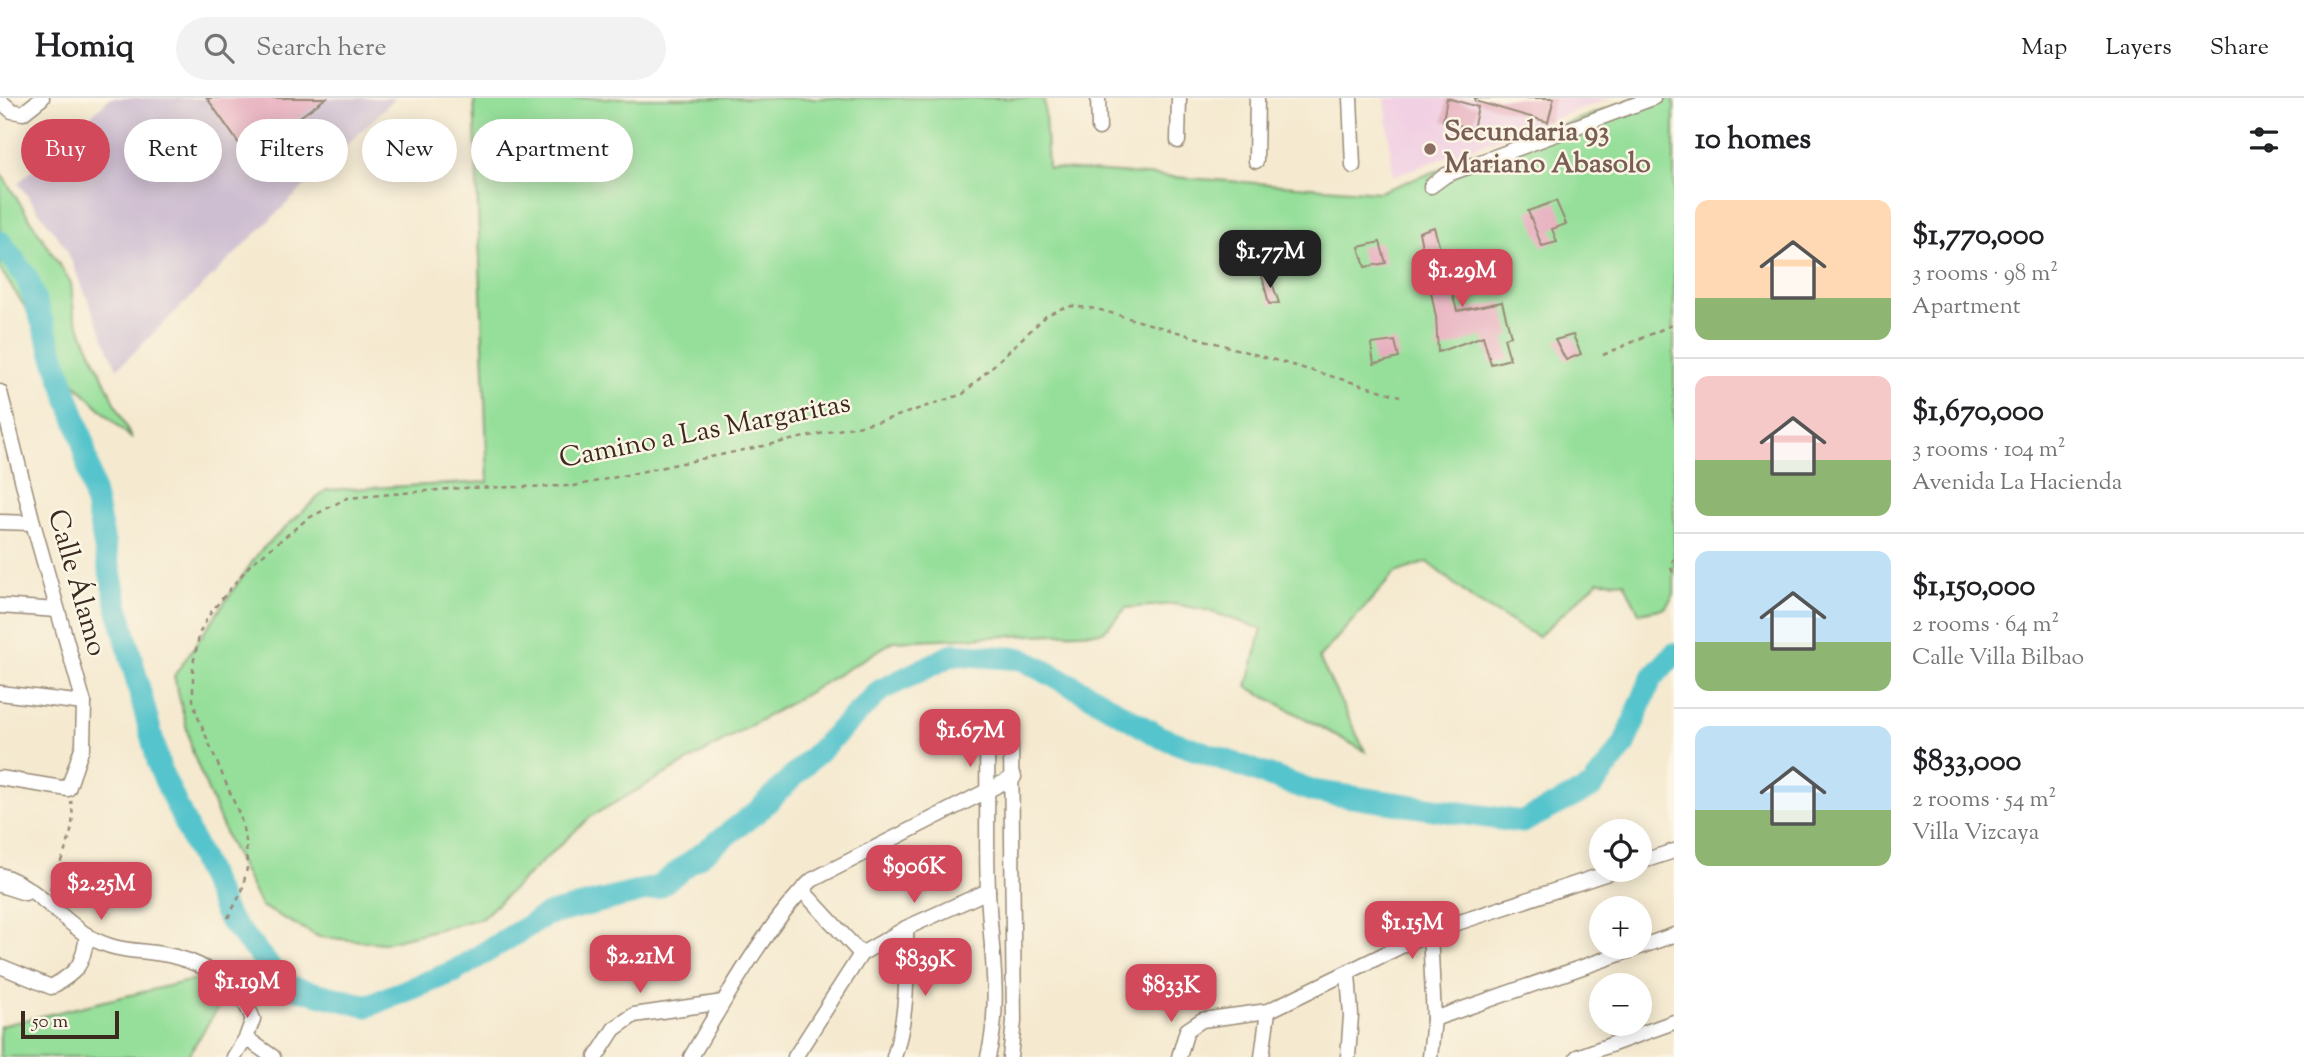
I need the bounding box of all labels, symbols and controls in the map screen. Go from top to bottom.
search box [176,17,666,80]
text: Homiq [35,24,134,72]
icon: search [200,29,238,67]
text: Search here [256,30,387,67]
text: Map [2021,31,2067,65]
text: Layers [2105,31,2172,65]
text: Share [2210,31,2269,65]
place label: Secundaria 93 Mariano Abasolo [1444,113,1651,185]
chip: Buy [21,119,110,182]
chip: Rent [124,119,222,182]
chip: Filters [236,119,348,182]
chip: New [362,119,457,182]
chip: Apartment [471,119,633,182]
text: 10 homes [1695,119,1811,162]
icon: filters [2245,121,2283,159]
marker: Secundaria 93 Mariano Abasolo [1422,141,1438,157]
text: $1,770,000 [1912,215,2044,258]
icon: home [1751,228,1835,312]
pin: $1.77M [1213,230,1327,290]
text: $1.77M [1235,236,1305,269]
pin: $1.29M [1405,250,1519,309]
text: $1.29M [1428,255,1496,288]
text: 3 rooms · 98 m² [1912,258,2058,291]
text: Apartment [1912,291,2021,324]
street label: Camino a Las Margaritas [556,384,854,480]
text: $1,670,000 [1912,391,2044,434]
icon: home [1751,404,1835,488]
text: 3 rooms · 104 m² [1912,434,2066,467]
text: Avenida La Hacienda [1912,467,2122,500]
street label: Calle Álamo [36,505,116,661]
text: $1,150,000 [1912,566,2035,609]
icon: home [1751,579,1835,663]
text: 2 rooms · 64 m² [1912,609,2059,642]
text: Calle Villa Bilbao [1912,642,2084,675]
pin: $1.67M [913,710,1027,769]
text: $1.67M [935,715,1005,748]
text: $833,000 [1912,741,2021,784]
icon: home [1751,754,1835,838]
text: 2 rooms · 54 m² [1912,784,2056,817]
text: Villa Vizcaya [1912,817,2039,850]
map controls [1589,819,1652,1036]
button: locate [1589,819,1652,882]
pin: $906K [865,846,963,905]
text: $906K [882,851,946,884]
pin: $2.25M [44,862,158,922]
text: $2.25M [67,868,135,901]
button: + [1589,896,1652,959]
pin: $1.15M [1355,902,1469,961]
text: $1.15M [1381,907,1443,940]
pin: $2.21M [583,936,697,995]
pin: $839K [876,939,974,998]
text: $2.21M [606,941,674,974]
text: $839K [895,944,955,977]
pin: $1.19M [190,960,304,1020]
pin: $833K [1122,964,1220,1024]
text: $1.19M [214,966,280,999]
text: $833K [1142,970,1201,1003]
button: − [1589,973,1652,1036]
scale bar [21,1008,119,1040]
text: 50 m [32,1009,68,1036]

